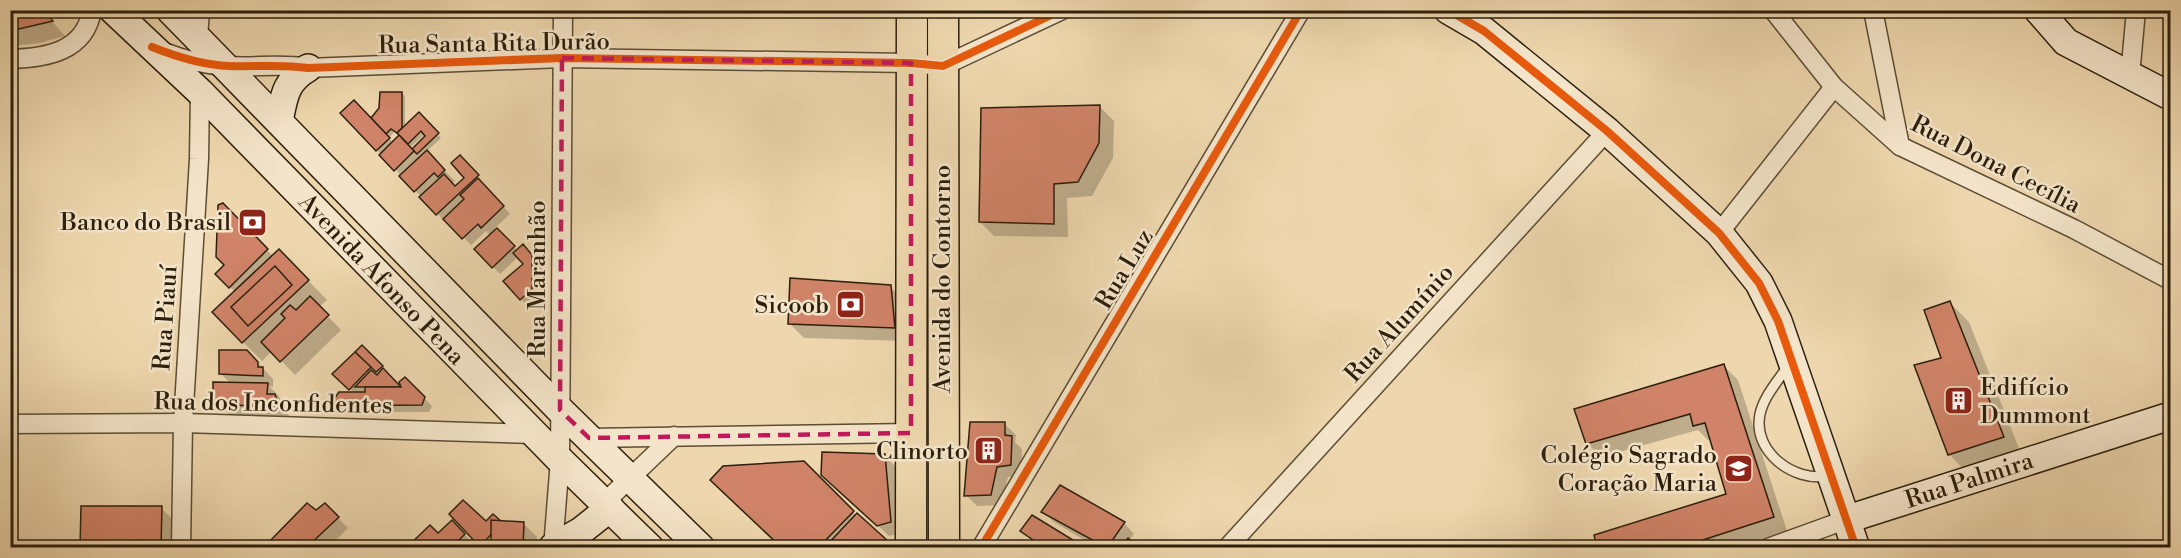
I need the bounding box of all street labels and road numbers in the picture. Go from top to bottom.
street label: Rua Santa Rita Durão [378,27,610,61]
street label: Rua Dona Cecília [1906,109,2086,221]
street label: Avenida do Contorno [928,165,958,394]
street label: Avenida Afonso Pena [291,187,471,372]
street label: Rua Maranhão [523,200,553,358]
street label: Rua Luz [1089,224,1160,315]
street label: Rua Alumínio [1339,258,1461,389]
street label: Rua Piauí [147,263,185,372]
street label: Rua dos Inconfidentes [153,387,393,421]
street label: Rua Palmira [1901,446,2038,516]

